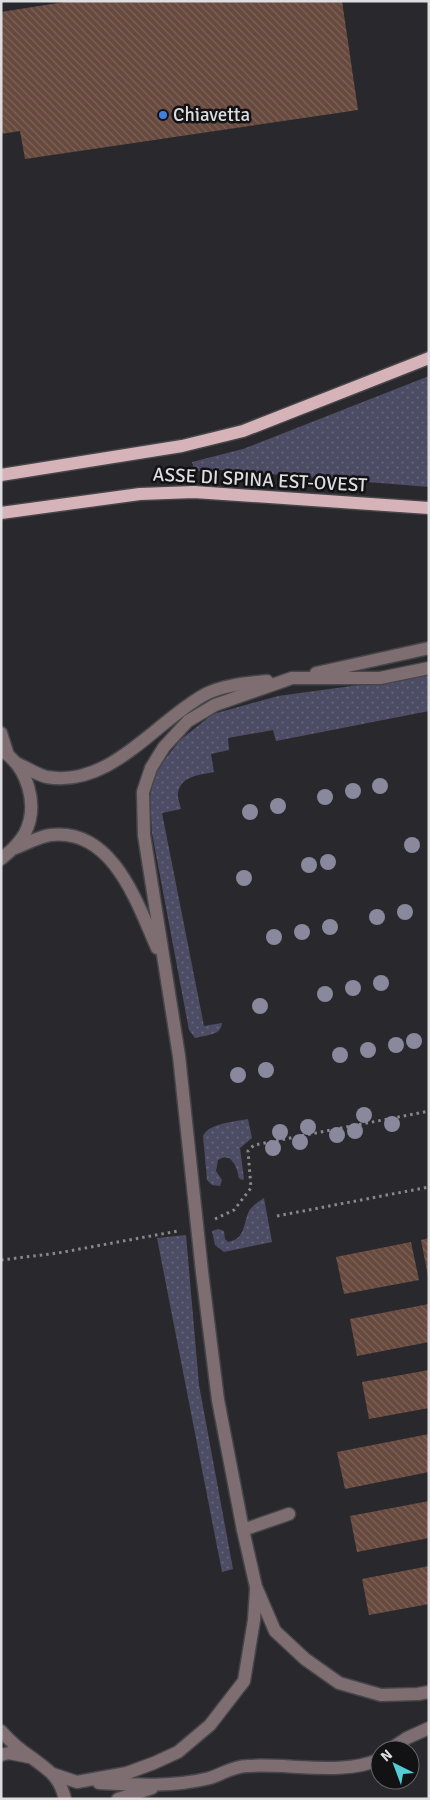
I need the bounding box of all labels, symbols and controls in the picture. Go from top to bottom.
place label: Chiavetta [173,103,250,127]
marker: Chiavetta [157,109,169,121]
street label: ASSE DI SPINA EST-OVEST [152,462,368,498]
north arrow [370,1740,420,1790]
text: N [377,1746,396,1765]

